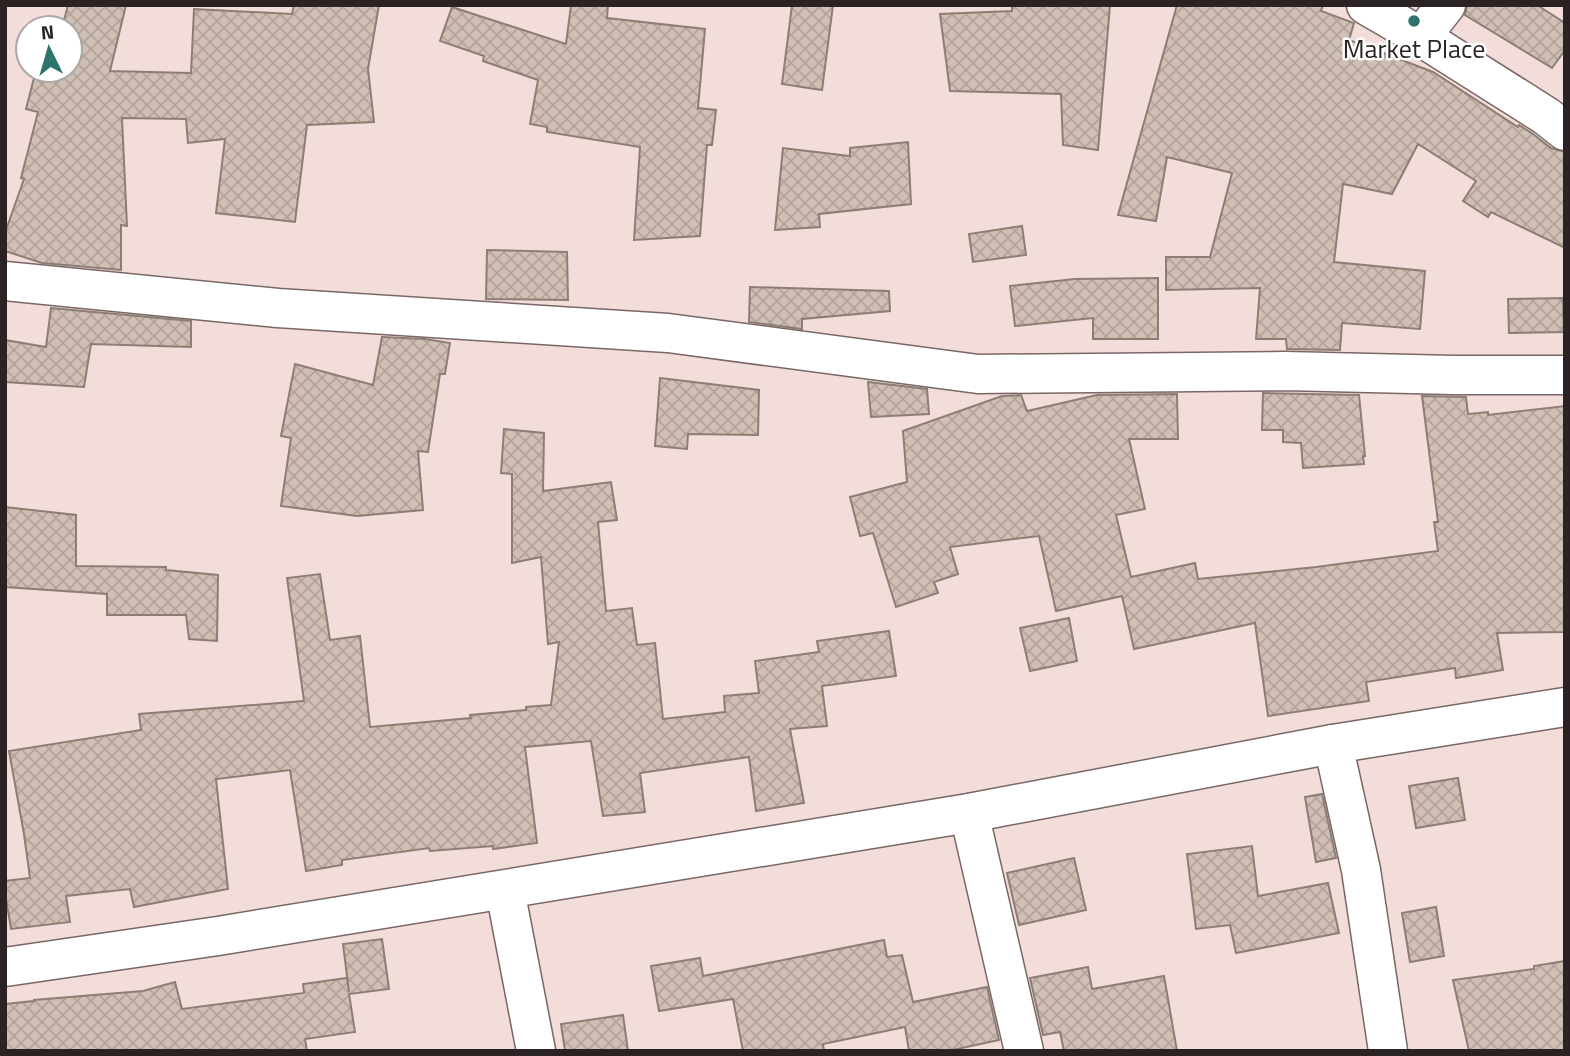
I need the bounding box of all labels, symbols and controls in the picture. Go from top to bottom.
marker: Market Place [1406,13,1422,29]
north arrow [14,14,84,84]
text: N [40,17,55,47]
place label: Market Place [1343,29,1485,68]

